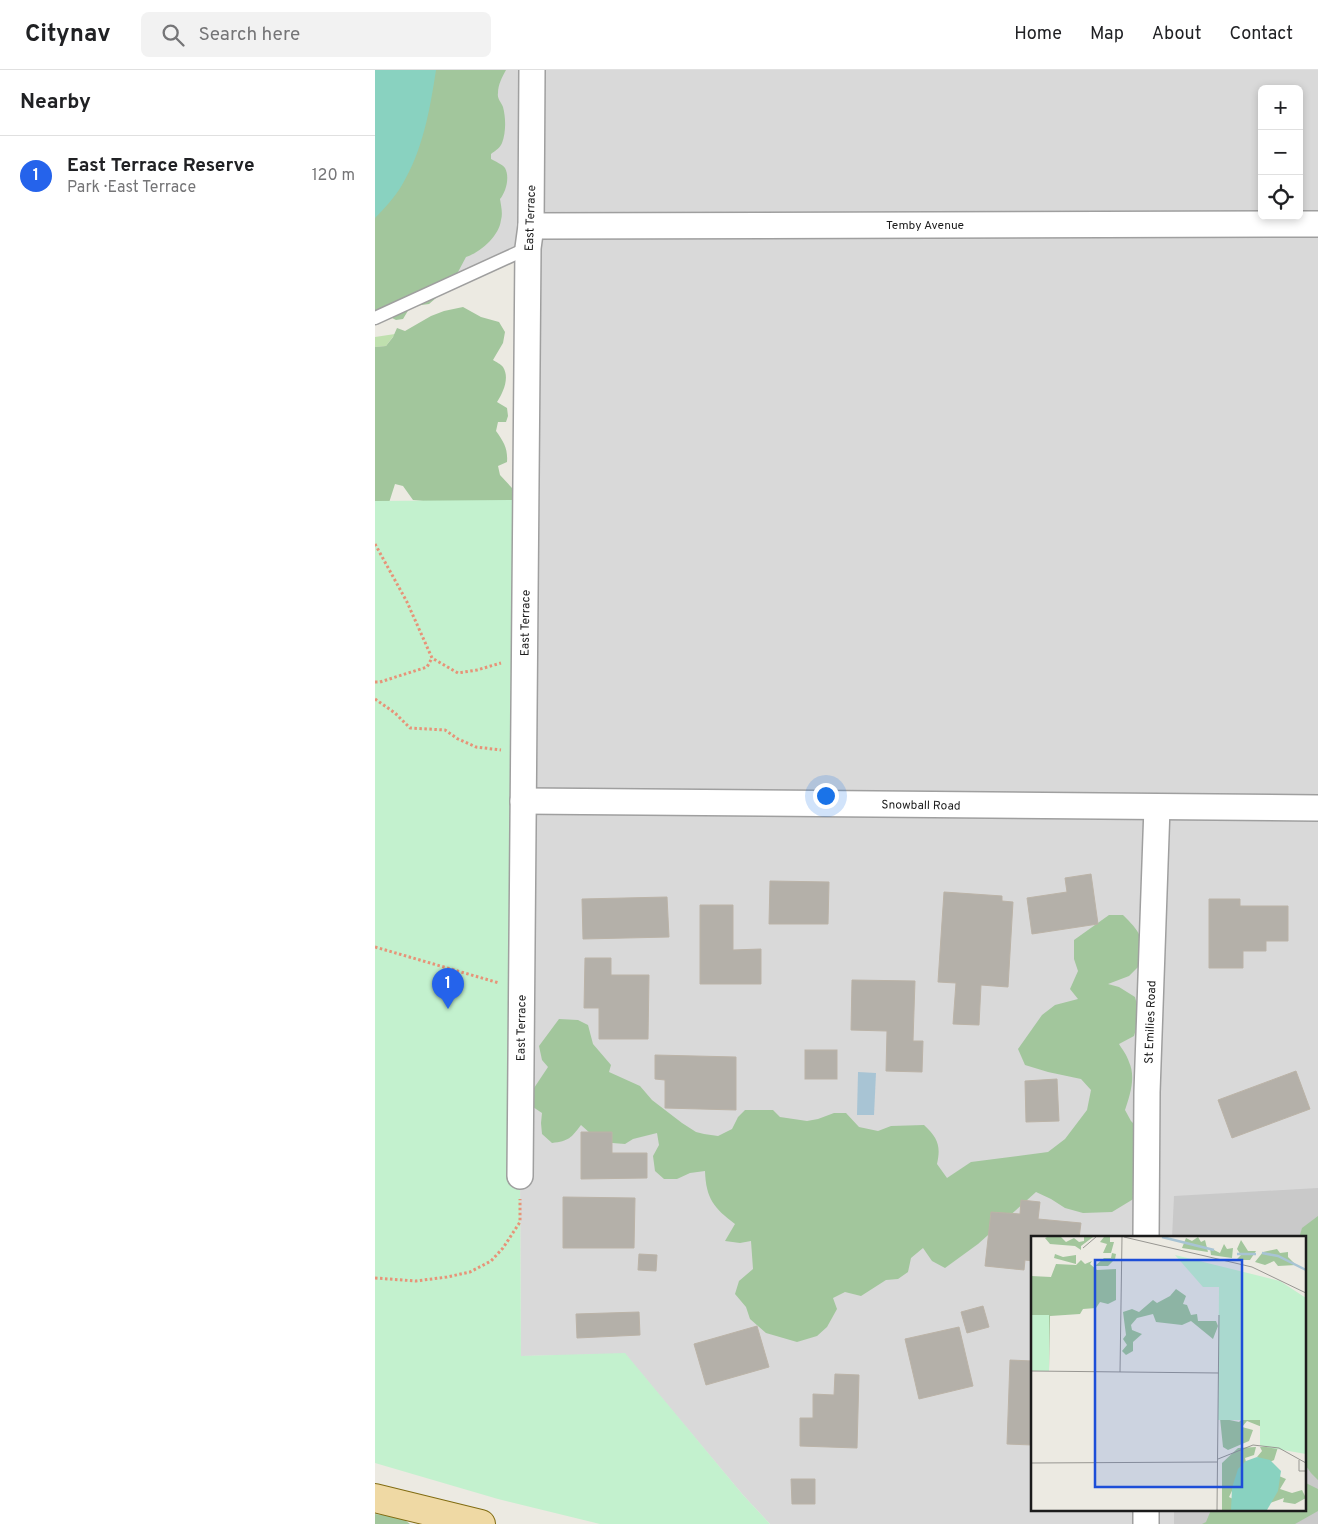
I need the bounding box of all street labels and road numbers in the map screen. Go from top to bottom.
street label: East Terrace [522,185,540,251]
street label: Temby Avenue [886,218,964,234]
street label: East Terrace [517,590,535,656]
street label: Snowball Road [881,797,961,815]
street label: St Emilies Road [1142,980,1160,1064]
street label: East Terrace [513,995,531,1061]

